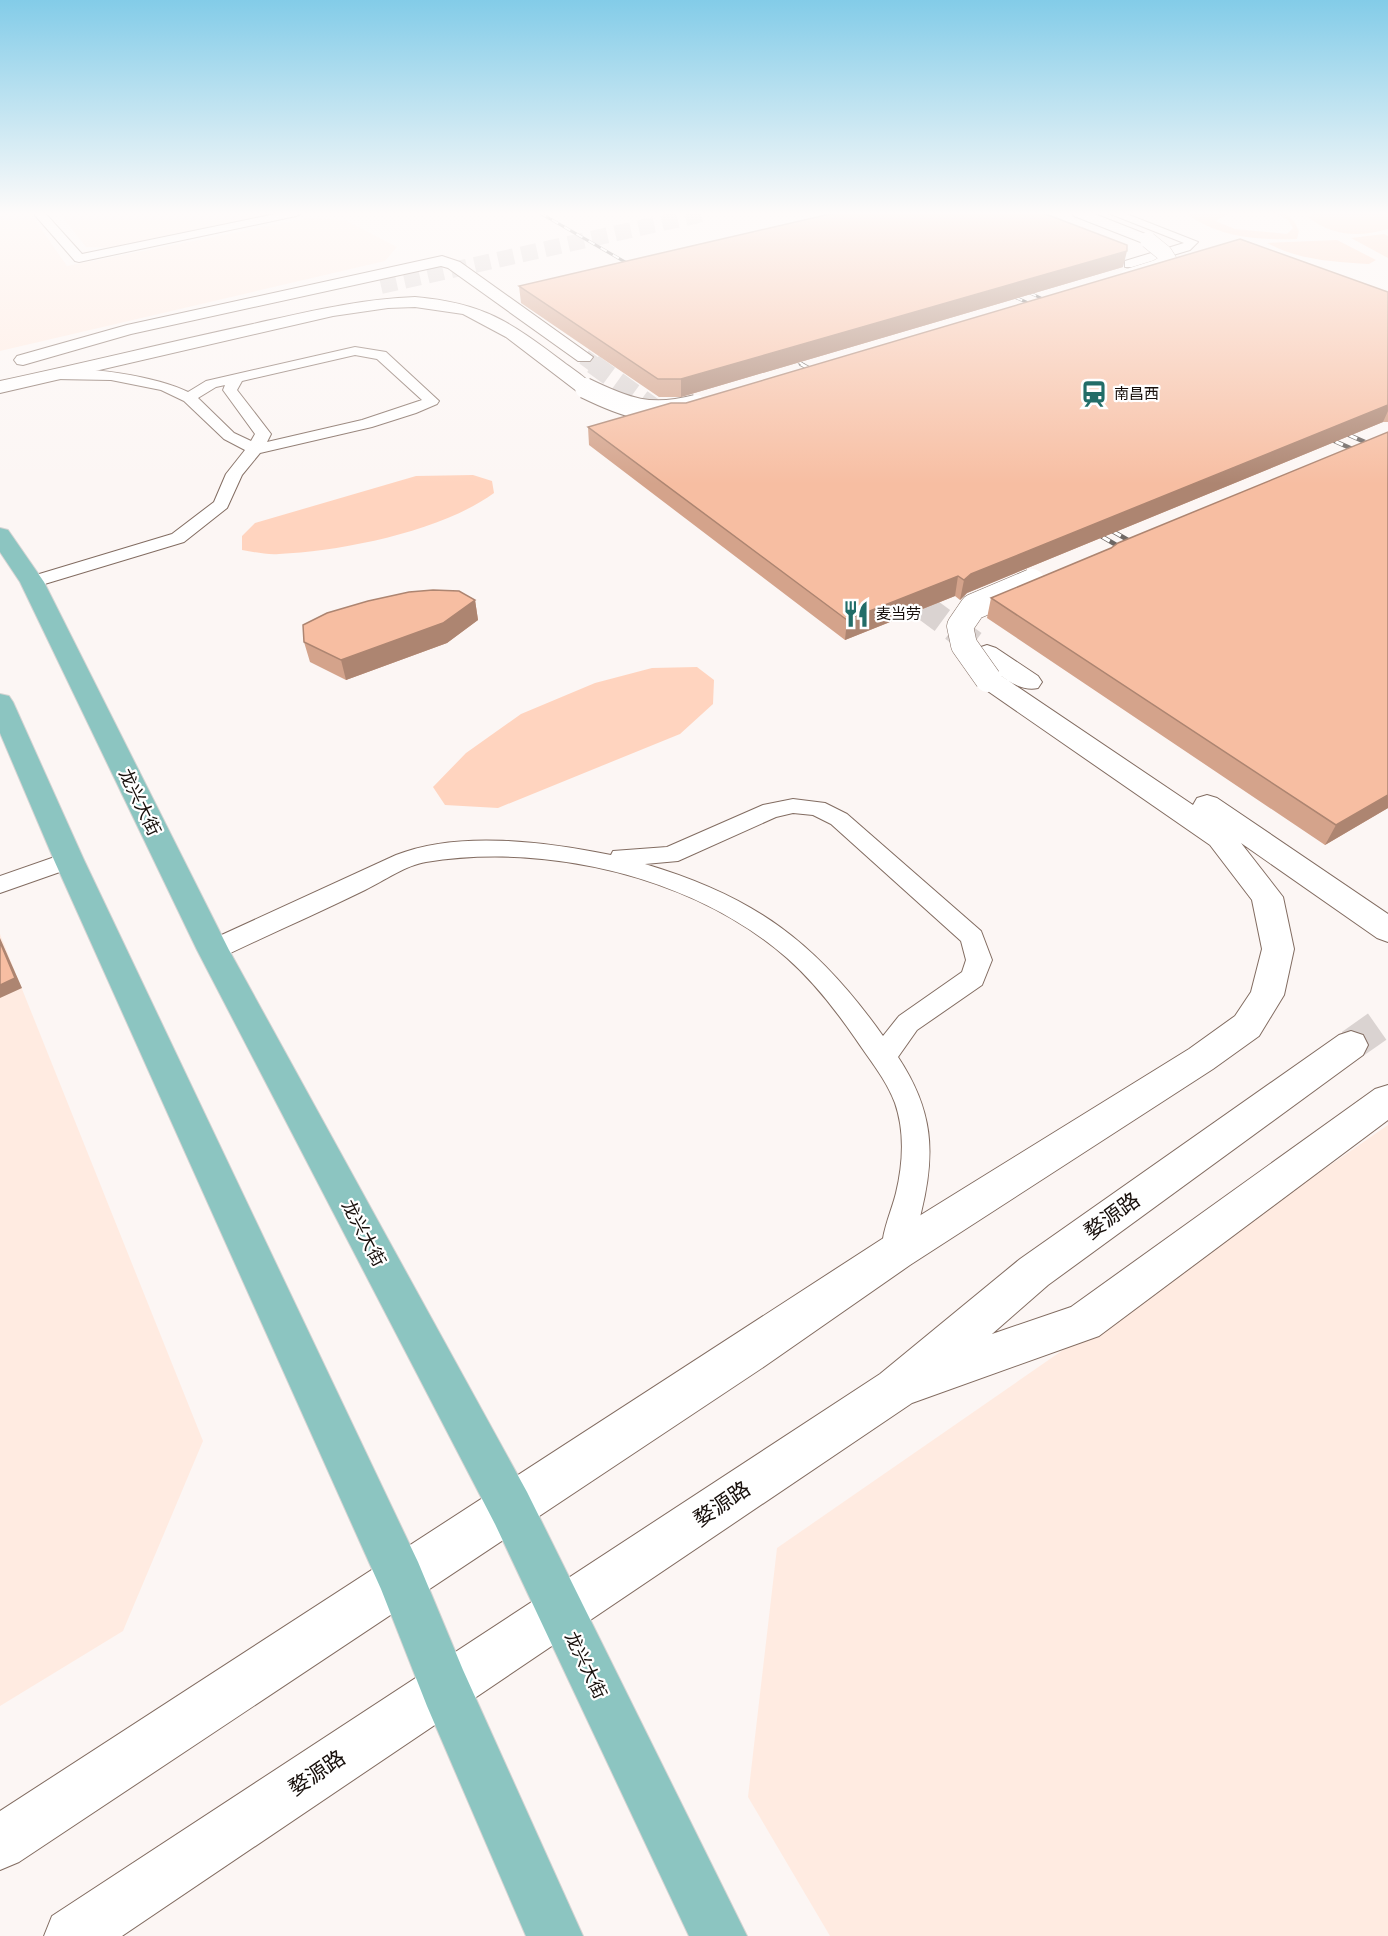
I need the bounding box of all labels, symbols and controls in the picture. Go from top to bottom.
station icon: 南昌西 [1079,379,1109,409]
place label: 南昌西 [1114,385,1159,403]
restaurant icon: 麦当劳 [841,599,871,629]
place label: 麦当劳 [876,605,921,623]
street label: 龙兴大街 [115,765,165,839]
street label: 婺源路 [1079,1188,1145,1244]
street label: 龙兴大街 [338,1196,390,1270]
street label: 婺源路 [689,1476,755,1532]
street label: 龙兴大街 [561,1628,611,1702]
street label: 婺源路 [284,1745,350,1801]

